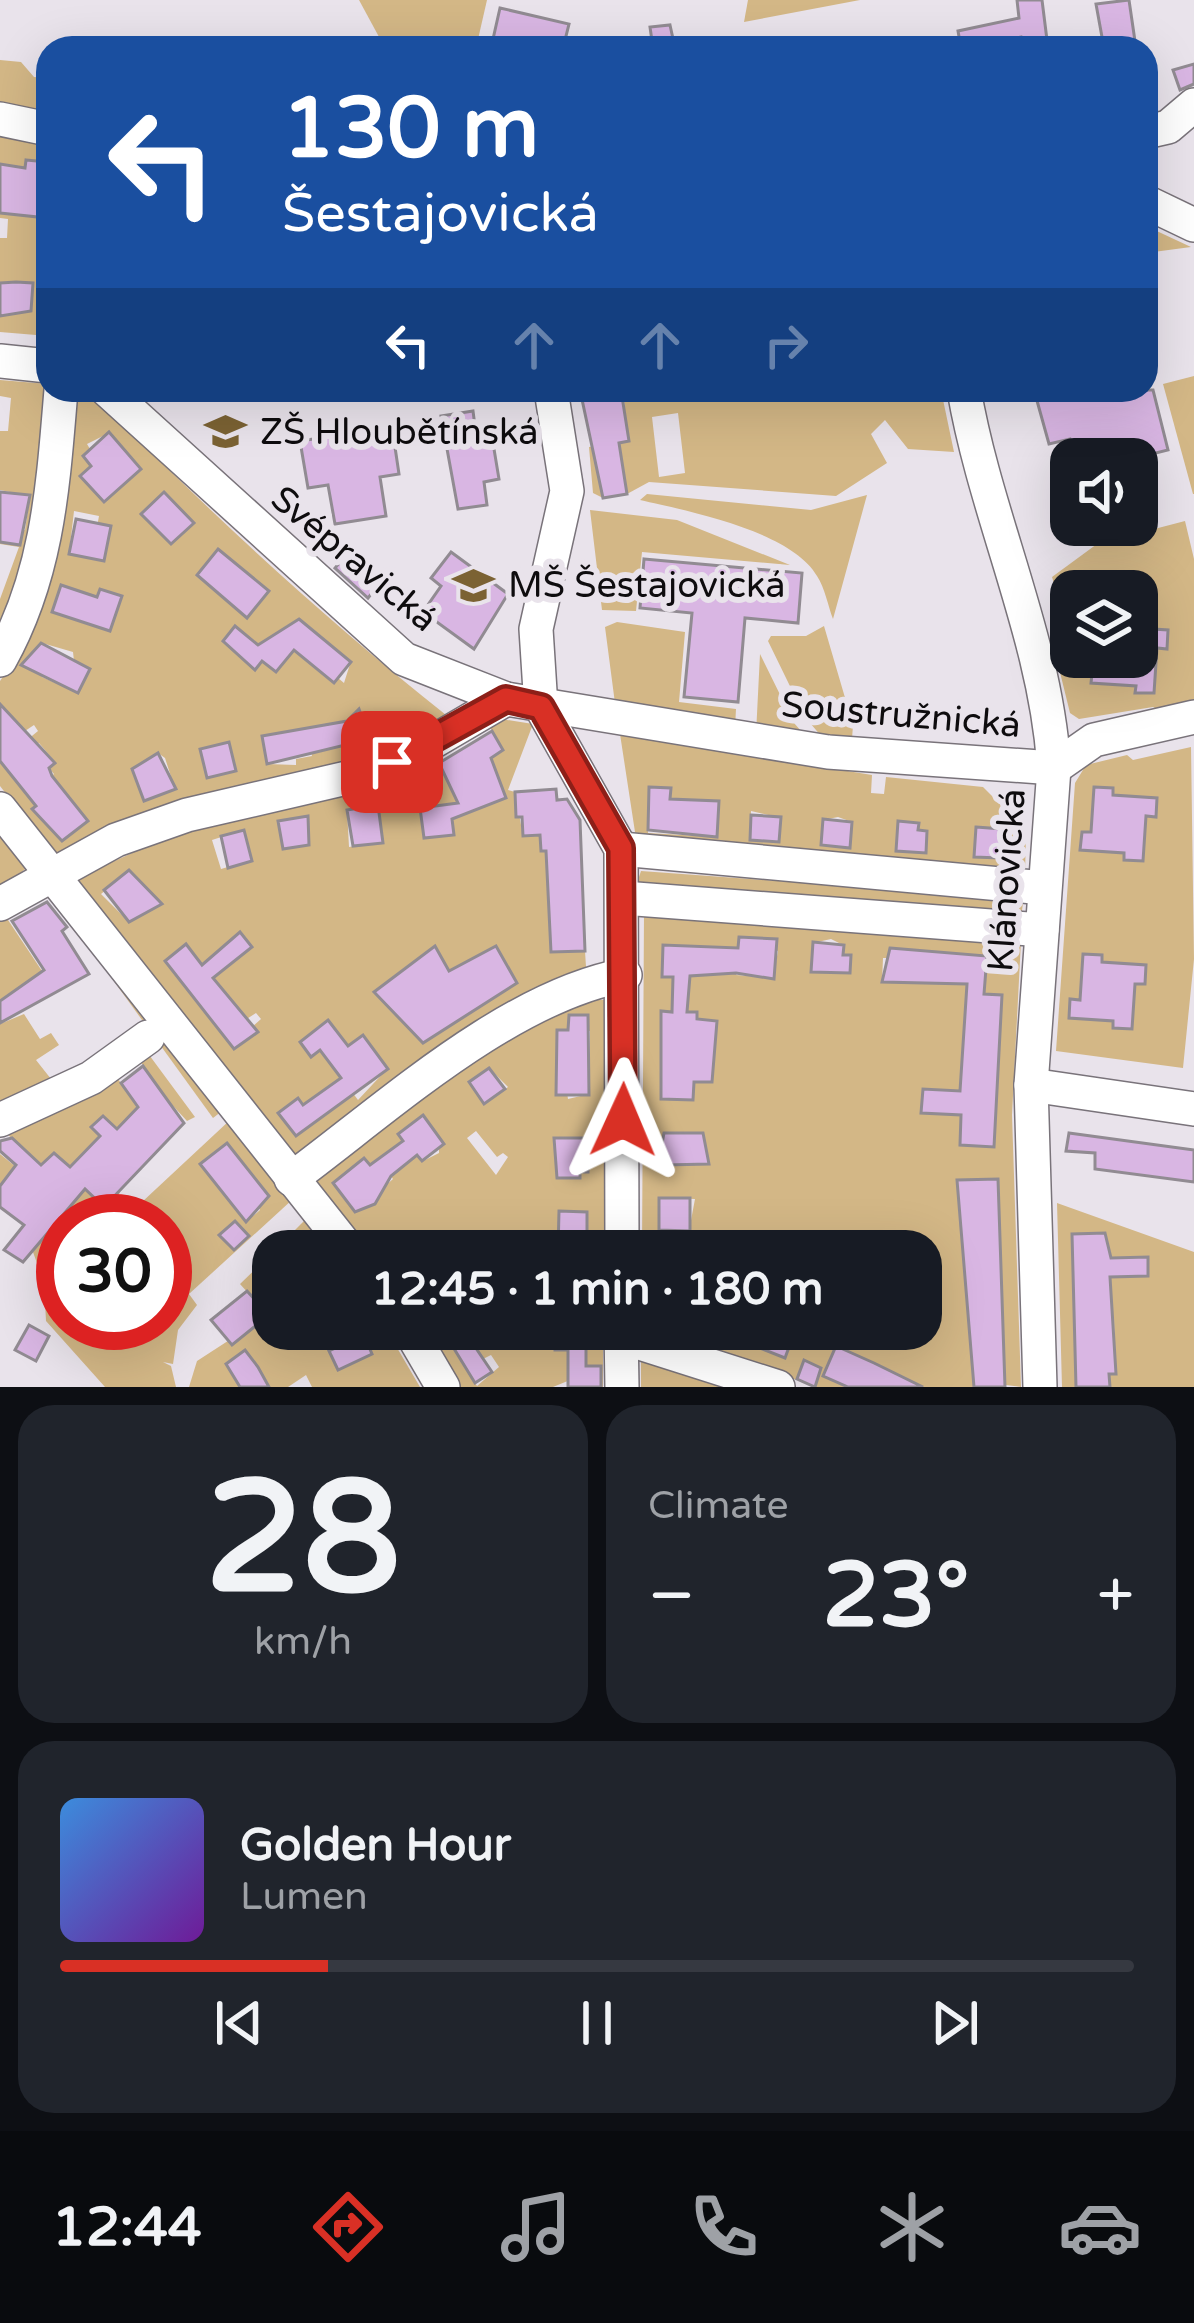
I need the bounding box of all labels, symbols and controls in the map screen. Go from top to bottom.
text: 130 m [282,79,539,180]
icon: left [84,84,240,240]
text: Šestajovická [282,181,599,246]
icon: left [375,312,441,378]
icon: ahead [501,312,567,378]
icon: ahead [627,312,693,378]
icon: right [753,312,819,378]
school or university icon: ZŠ Hloubětínská [203,409,249,455]
place label: ZŠ Hloubětínská [260,411,539,454]
map controls [1050,438,1158,678]
button: sound [1050,438,1158,546]
street label: Svépravická [262,477,446,641]
school or university icon: MŠ Šestajovická [451,562,497,608]
place label: MŠ Šestajovická [508,564,786,607]
button: layers [1050,570,1158,678]
street label: Soustružnická [780,683,1022,747]
pin [341,711,443,813]
icon: arrive [359,729,425,795]
street label: Klánovická [979,787,1035,973]
position arrow [560,1057,686,1183]
speed limit sign: 30 [36,1194,192,1350]
text: 12:45 · 1 min · 180 m [371,1263,823,1317]
text: 28 [205,1446,401,1634]
text: Climate [648,1482,788,1529]
text: 23° [822,1542,969,1651]
text: − [648,1556,695,1636]
text: + [1097,1556,1134,1636]
text: km/h [254,1618,352,1665]
text: Golden Hour [240,1819,511,1873]
text: Lumen [240,1873,368,1920]
icon: previous [206,1990,272,2056]
icon: pause [564,1990,630,2056]
icon: next [922,1990,988,2056]
icon: directions [306,2185,390,2269]
icon: music [494,2185,578,2269]
icon: phone [682,2185,766,2269]
icon: climate [870,2185,954,2269]
icon: car [1058,2185,1142,2269]
text: 12:44 [52,2195,202,2260]

